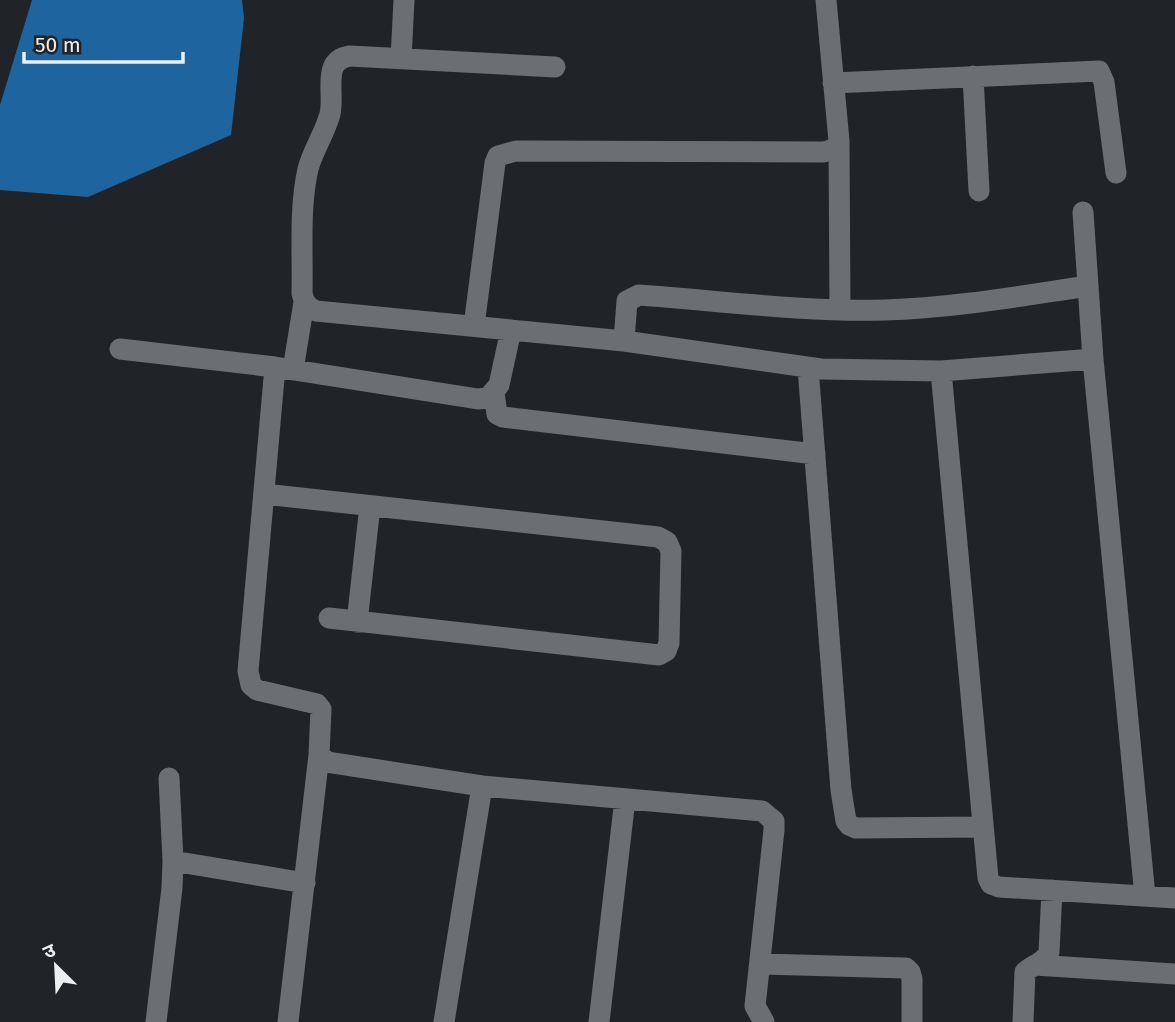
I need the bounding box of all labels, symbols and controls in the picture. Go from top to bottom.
scale bar [24,21,184,65]
text: 50 m [35,32,81,58]
north arrow [21,931,91,1001]
text: उ [40,938,60,964]

